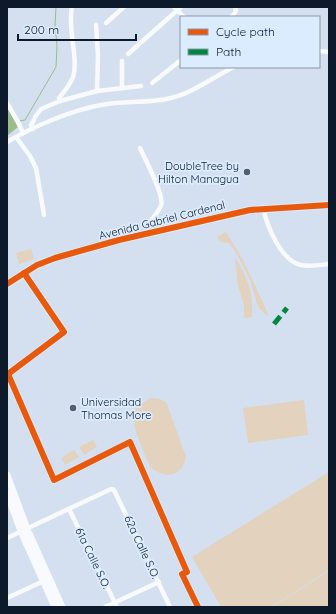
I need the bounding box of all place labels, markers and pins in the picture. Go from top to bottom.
place label: DoubleTree by Hilton Managua [158,159,239,186]
marker: DoubleTree by Hilton Managua [242,167,252,177]
place label: Universidad Thomas More [81,395,151,422]
marker: Universidad Thomas More [68,403,78,413]

